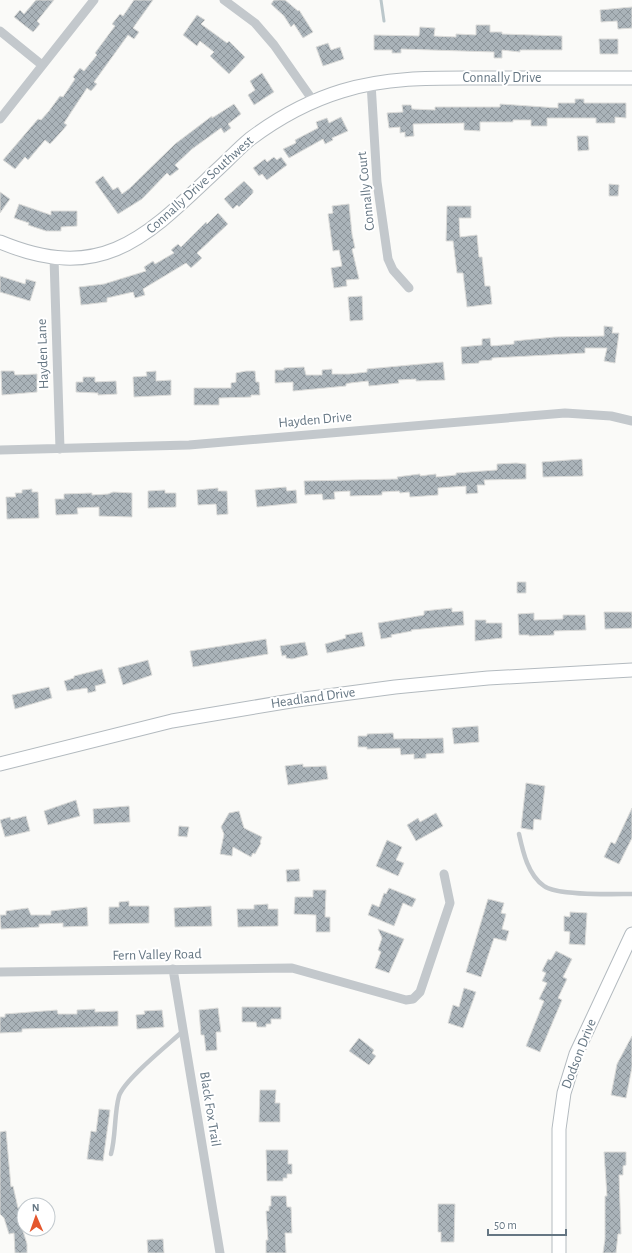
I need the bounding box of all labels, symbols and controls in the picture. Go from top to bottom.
street label: Connally Drive [463,71,541,85]
street label: Connally Drive Southwest [144,133,256,236]
street label: Connally Court [355,150,377,231]
street label: Hayden Lane [35,319,51,389]
street label: Hayden Drive [278,410,352,430]
street label: Headland Drive [270,685,356,711]
street label: Fern Valley Road [112,947,202,963]
street label: Dodson Drive [559,1017,599,1091]
street label: Black Fox Trail [197,1070,223,1148]
north arrow [16,1197,56,1237]
text: N [32,1202,40,1213]
scale bar [488,1211,566,1237]
text: 50 m [494,1219,517,1231]

